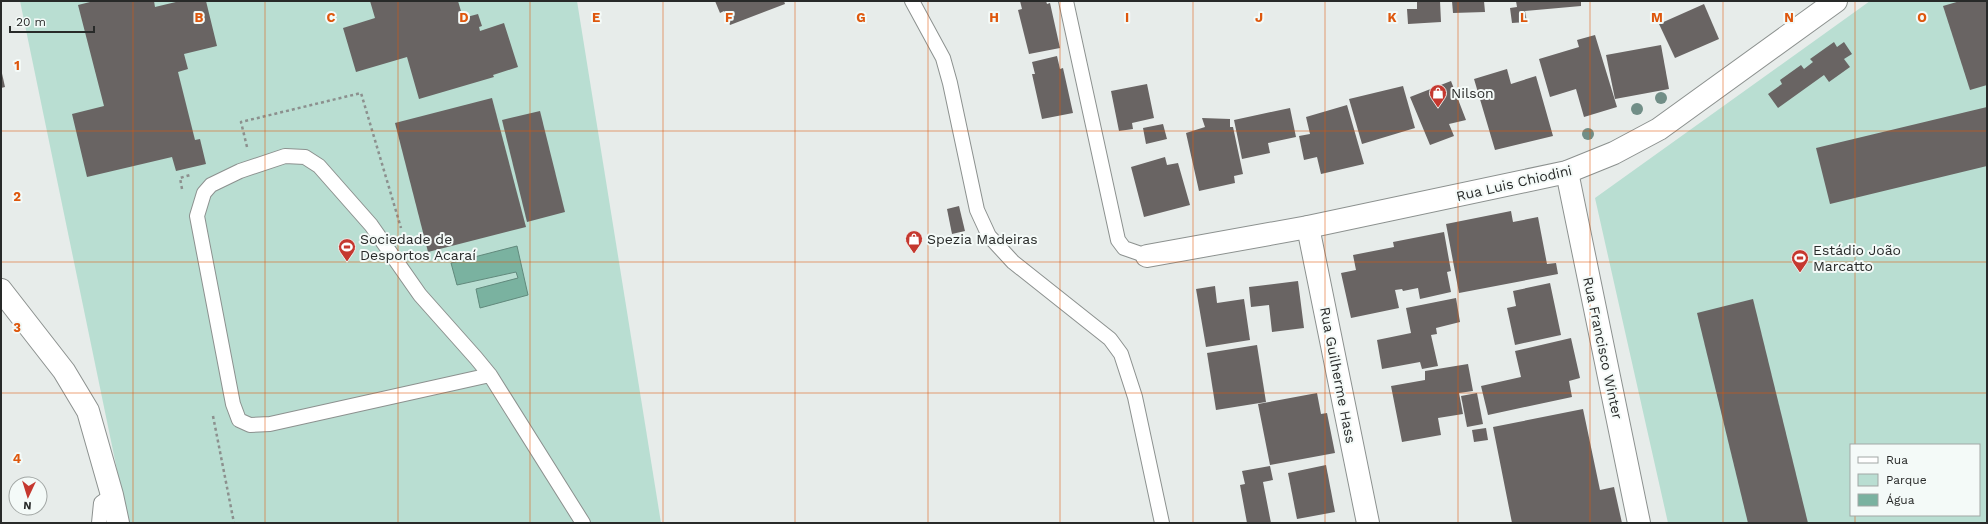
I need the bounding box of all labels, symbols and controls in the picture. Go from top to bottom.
scale bar [10,8,94,34]
text: B [195,10,204,25]
text: C [327,10,336,25]
text: D [459,10,469,25]
text: E [592,10,600,25]
text: F [725,10,733,25]
text: G [856,10,866,25]
text: H [989,10,999,25]
text: I [1125,10,1129,25]
text: J [1255,10,1263,25]
text: K [1387,10,1397,25]
text: L [1520,10,1528,25]
text: M [1651,10,1663,25]
text: N [1784,10,1794,25]
text: O [1917,10,1927,25]
text: 20 m [16,15,46,29]
text: 1 [14,58,20,73]
shop icon: Nilson [1428,83,1448,108]
place label: Nilson [1451,85,1494,101]
street label: Rua Luis Chiodini [1455,162,1573,204]
text: 2 [13,189,21,204]
shop icon: Spezia Madeiras [904,229,924,254]
place label: Sociedade de Desportos Acaraí [360,231,476,263]
place label: Spezia Madeiras [927,231,1038,247]
sports icon: Sociedade de Desportos Acaraí [337,237,357,262]
place label: Estádio João Marcatto [1813,242,1901,274]
sports icon: Estádio João Marcatto [1790,248,1810,273]
street label: Rua Francisco Winter [1580,275,1626,421]
street label: Rua Guilherme Hass [1317,306,1359,444]
text: 3 [13,320,21,335]
legend [1850,444,1980,516]
text: 4 [13,451,22,466]
text: Rua [1886,453,1908,467]
text: Parque [1886,473,1927,487]
north arrow [8,476,48,516]
text: Água [1886,493,1915,507]
text: N [23,499,32,512]

